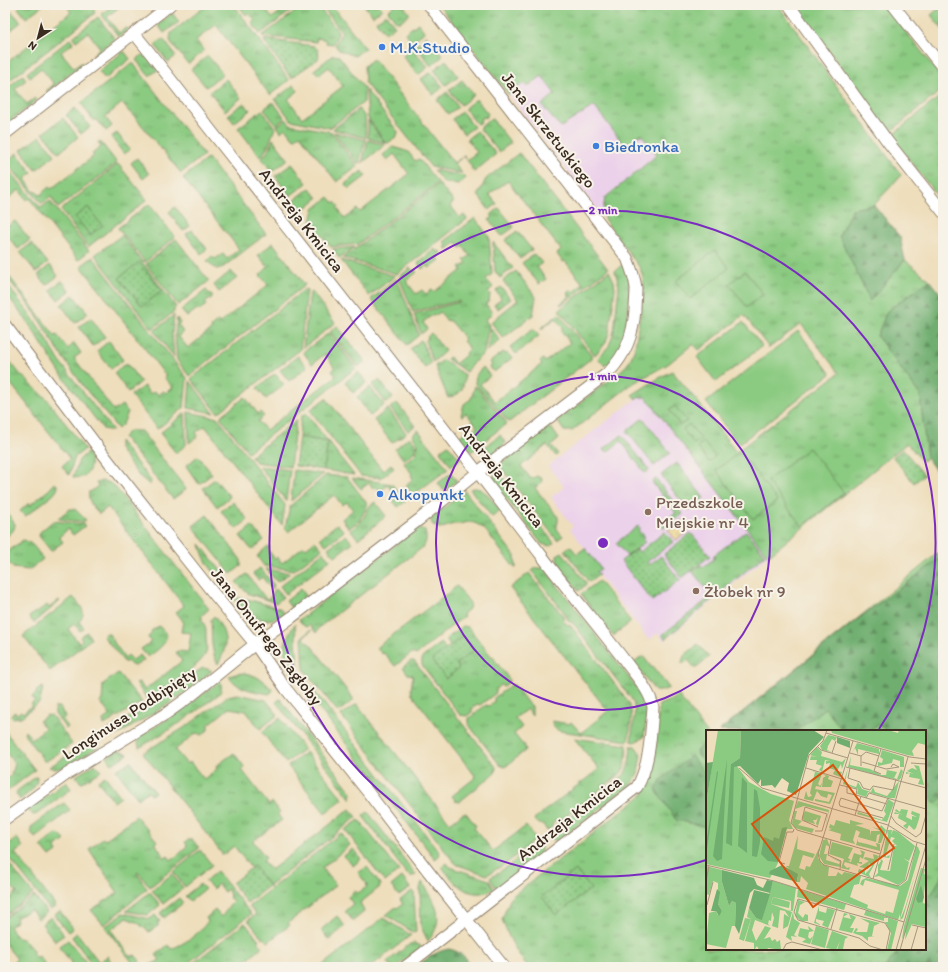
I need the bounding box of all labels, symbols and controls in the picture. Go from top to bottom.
north arrow [18,18,58,58]
place label: M.K.Studio [390,37,470,57]
text: N [26,38,39,53]
marker: M.K.Studio [377,42,387,52]
street label: Jana Skrzetuskiego [497,68,601,192]
place label: Biedronka [604,136,679,156]
marker: Biedronka [591,141,601,151]
street label: Andrzeja Kmicica [255,164,349,276]
text: 2 min [589,203,618,217]
text: 1 min [589,369,618,383]
street label: Andrzeja Kmicica [455,419,549,531]
place label: Alkopunkt [388,484,464,504]
marker: Alkopunkt [375,489,385,499]
place label: Przedszkole Miejskie nr 4 [656,492,749,532]
marker: Przedszkole Miejskie nr 4 [643,507,653,517]
centre of rings [596,536,610,550]
street label: Jana Onufrego Zagłoby [207,563,327,709]
place label: Żłobek nr 9 [704,581,786,601]
marker: Żłobek nr 9 [691,586,701,596]
street label: Longinusa Podbipięty [58,662,200,764]
inset map [706,730,926,950]
street label: Andrzeja Kmicica [513,771,625,865]

